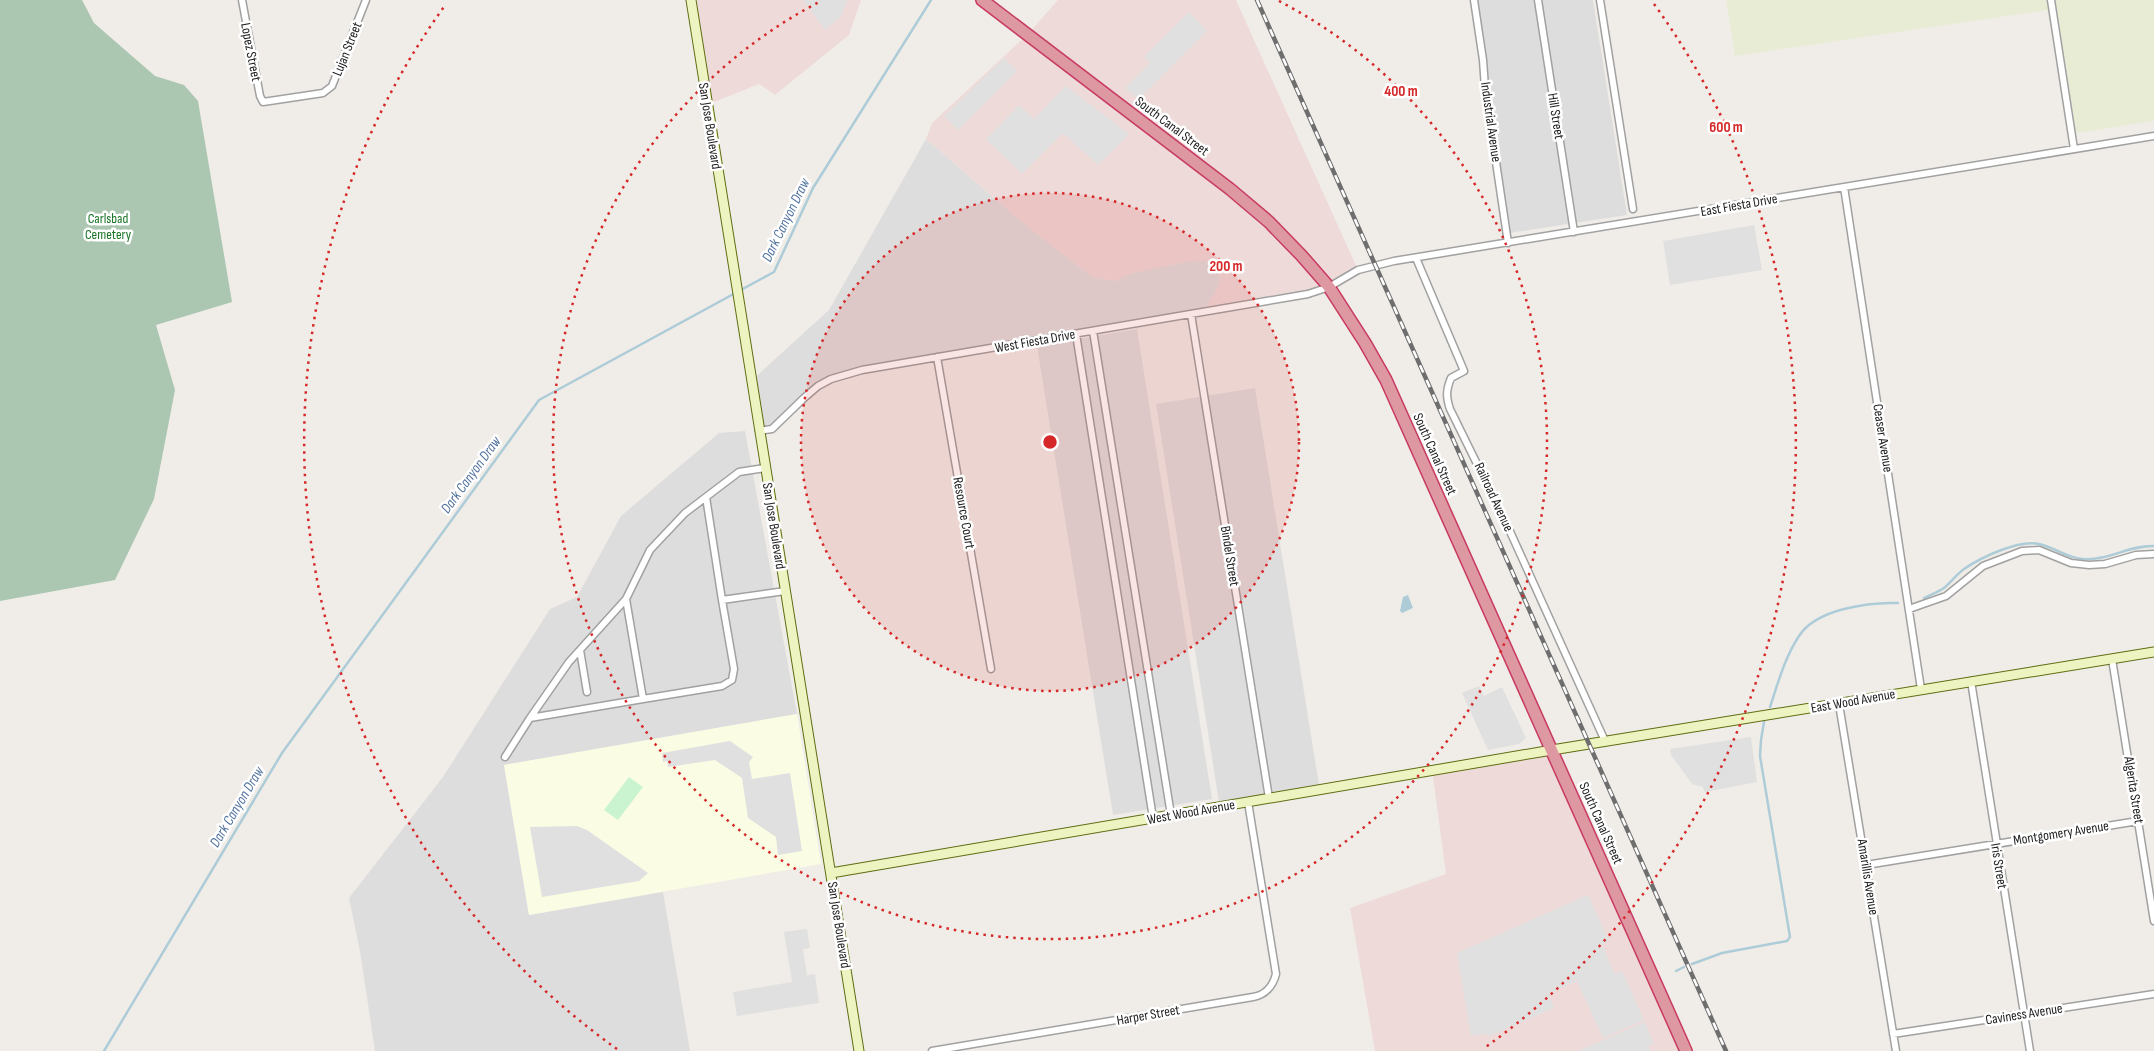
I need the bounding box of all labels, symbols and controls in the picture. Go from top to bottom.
street label: Lujan Street [329,20,365,78]
street label: Lopez Street [237,21,265,83]
street label: San Jose Boulevard [695,81,725,171]
street label: Industrial Avenue [1477,81,1505,163]
text: 400 m [1384,82,1418,101]
street label: Hill Street [1544,92,1568,140]
street label: South Canal Street [1132,93,1212,159]
text: 600 m [1709,118,1743,137]
water label: Dark Canyon Draw [758,174,815,265]
street label: East Fiesta Drive [1699,190,1779,220]
park label: Carlsbad Cemetery [85,210,132,243]
text: 200 m [1209,257,1243,276]
street label: West Fiesta Drive [994,326,1076,356]
street label: Ceaser Avenue [1869,403,1897,473]
street label: South Canal Street [1409,410,1461,498]
water label: Dark Canyon Draw [437,432,506,517]
centre of rings [1041,433,1059,451]
street label: Railroad Avenue [1471,460,1517,534]
street label: Resource Court [949,476,979,550]
street label: San Jose Boulevard [759,481,789,571]
street label: Bindel Street [1217,525,1243,587]
street label: East Wood Avenue [1810,685,1896,717]
street label: Algerita Street [2120,754,2148,825]
water label: Dark Canyon Draw [205,763,269,851]
street label: South Canal Street [1575,779,1627,867]
street label: West Wood Avenue [1146,796,1236,828]
street label: Montgomery Avenue [2012,817,2110,849]
street label: Amarillis Avenue [1853,837,1882,916]
street label: Iris Street [1987,842,2011,890]
street label: San Jose Boulevard [824,880,854,970]
street label: Caviness Avenue [1984,1000,2064,1028]
street label: Harper Street [1115,1001,1181,1029]

